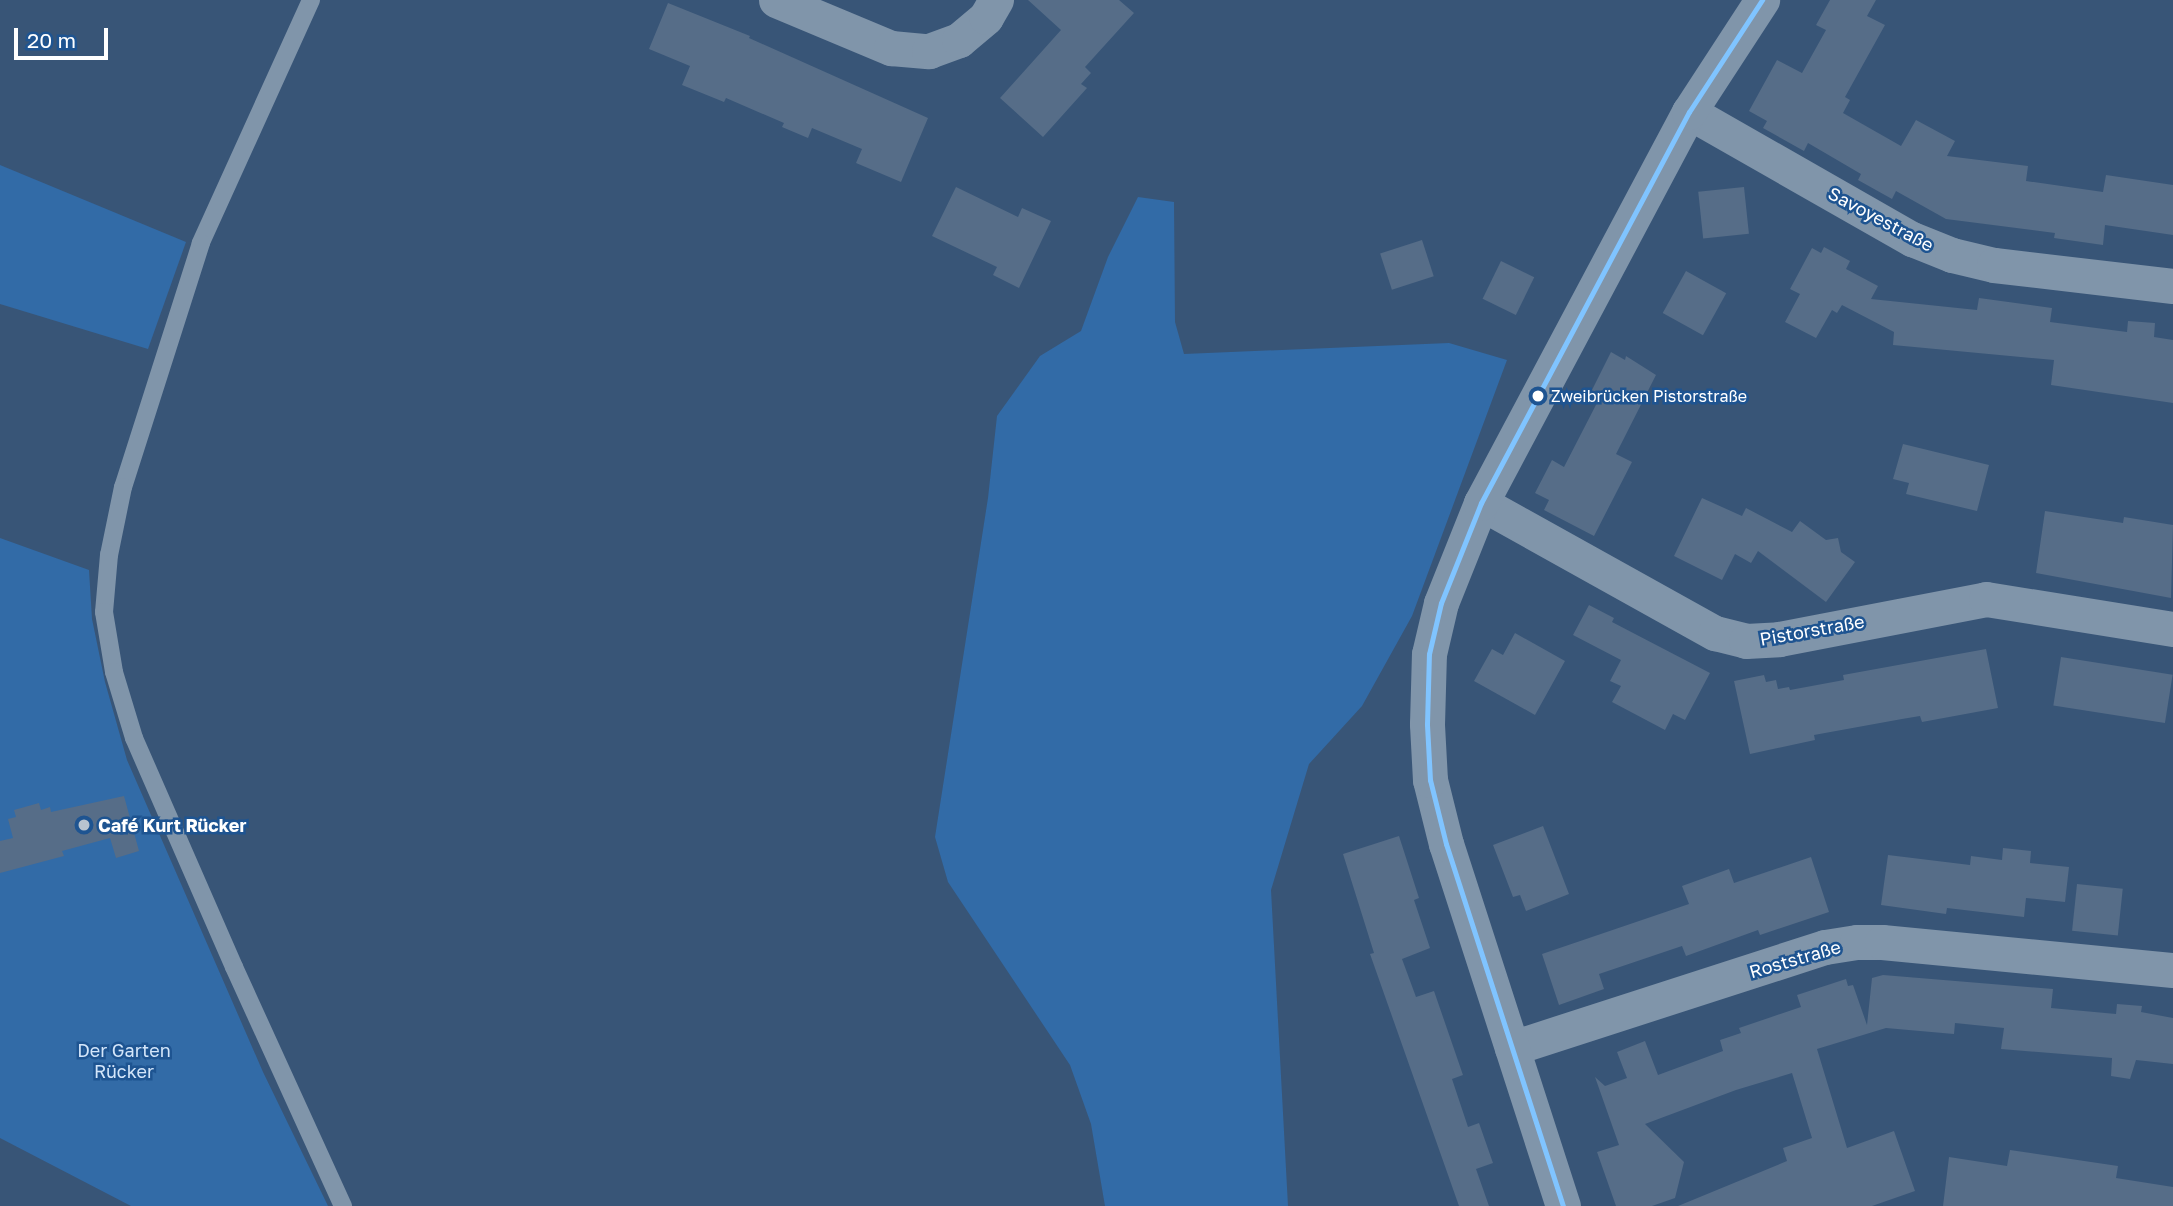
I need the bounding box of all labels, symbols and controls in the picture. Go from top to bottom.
scale bar [18,14,112,58]
text: 20 m [27,27,76,53]
street label: Savoyestraße [1825,182,1937,256]
place label: Zweibrücken Pistorstraße [1551,386,1747,406]
marker: Zweibrücken Pistorstraße [1531,389,1545,403]
street label: Pistorstraße [1758,610,1866,650]
place label: Café Kurt Rücker [98,814,246,836]
marker: Café Kurt Rücker [76,817,92,833]
street label: Roststraße [1747,936,1843,982]
park label: Der Garten Rücker [77,1040,171,1082]

